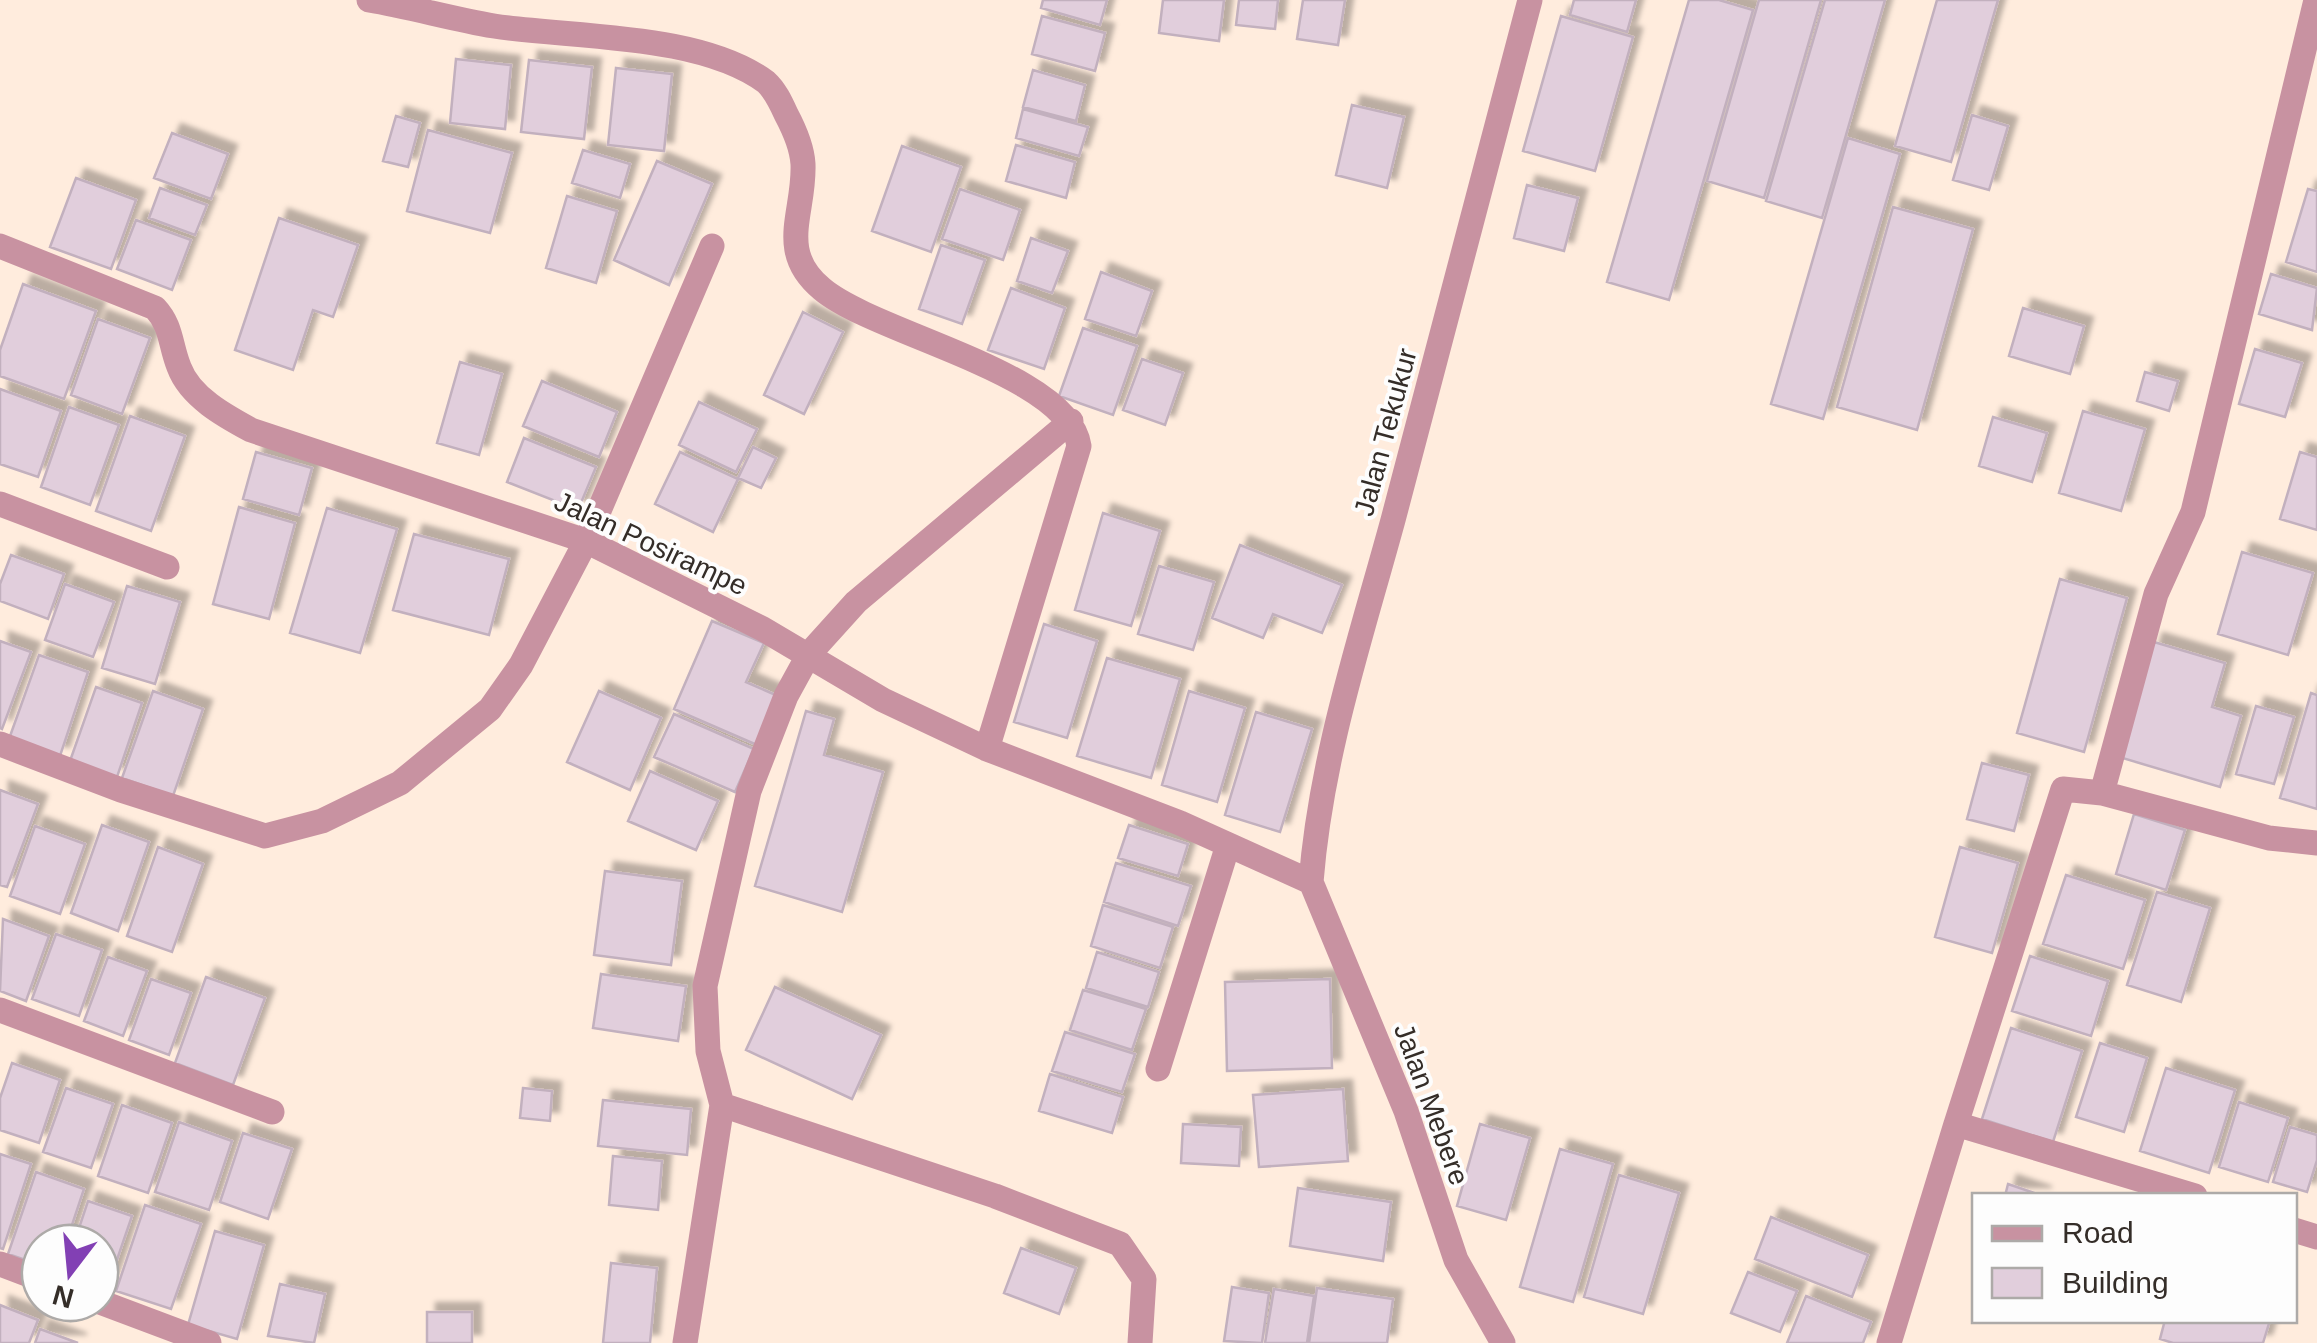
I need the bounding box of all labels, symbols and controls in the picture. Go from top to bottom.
street label: Jalan Tekukur [1348,345,1423,519]
street label: Jalan Posirampe [550,485,752,602]
street label: Jalan Mebere [1388,1019,1475,1189]
legend [1972,1193,2297,1323]
text: Road [2062,1216,2134,1249]
north arrow [20,1223,120,1323]
text: Building [2062,1266,2169,1299]
text: N [49,1279,77,1314]

